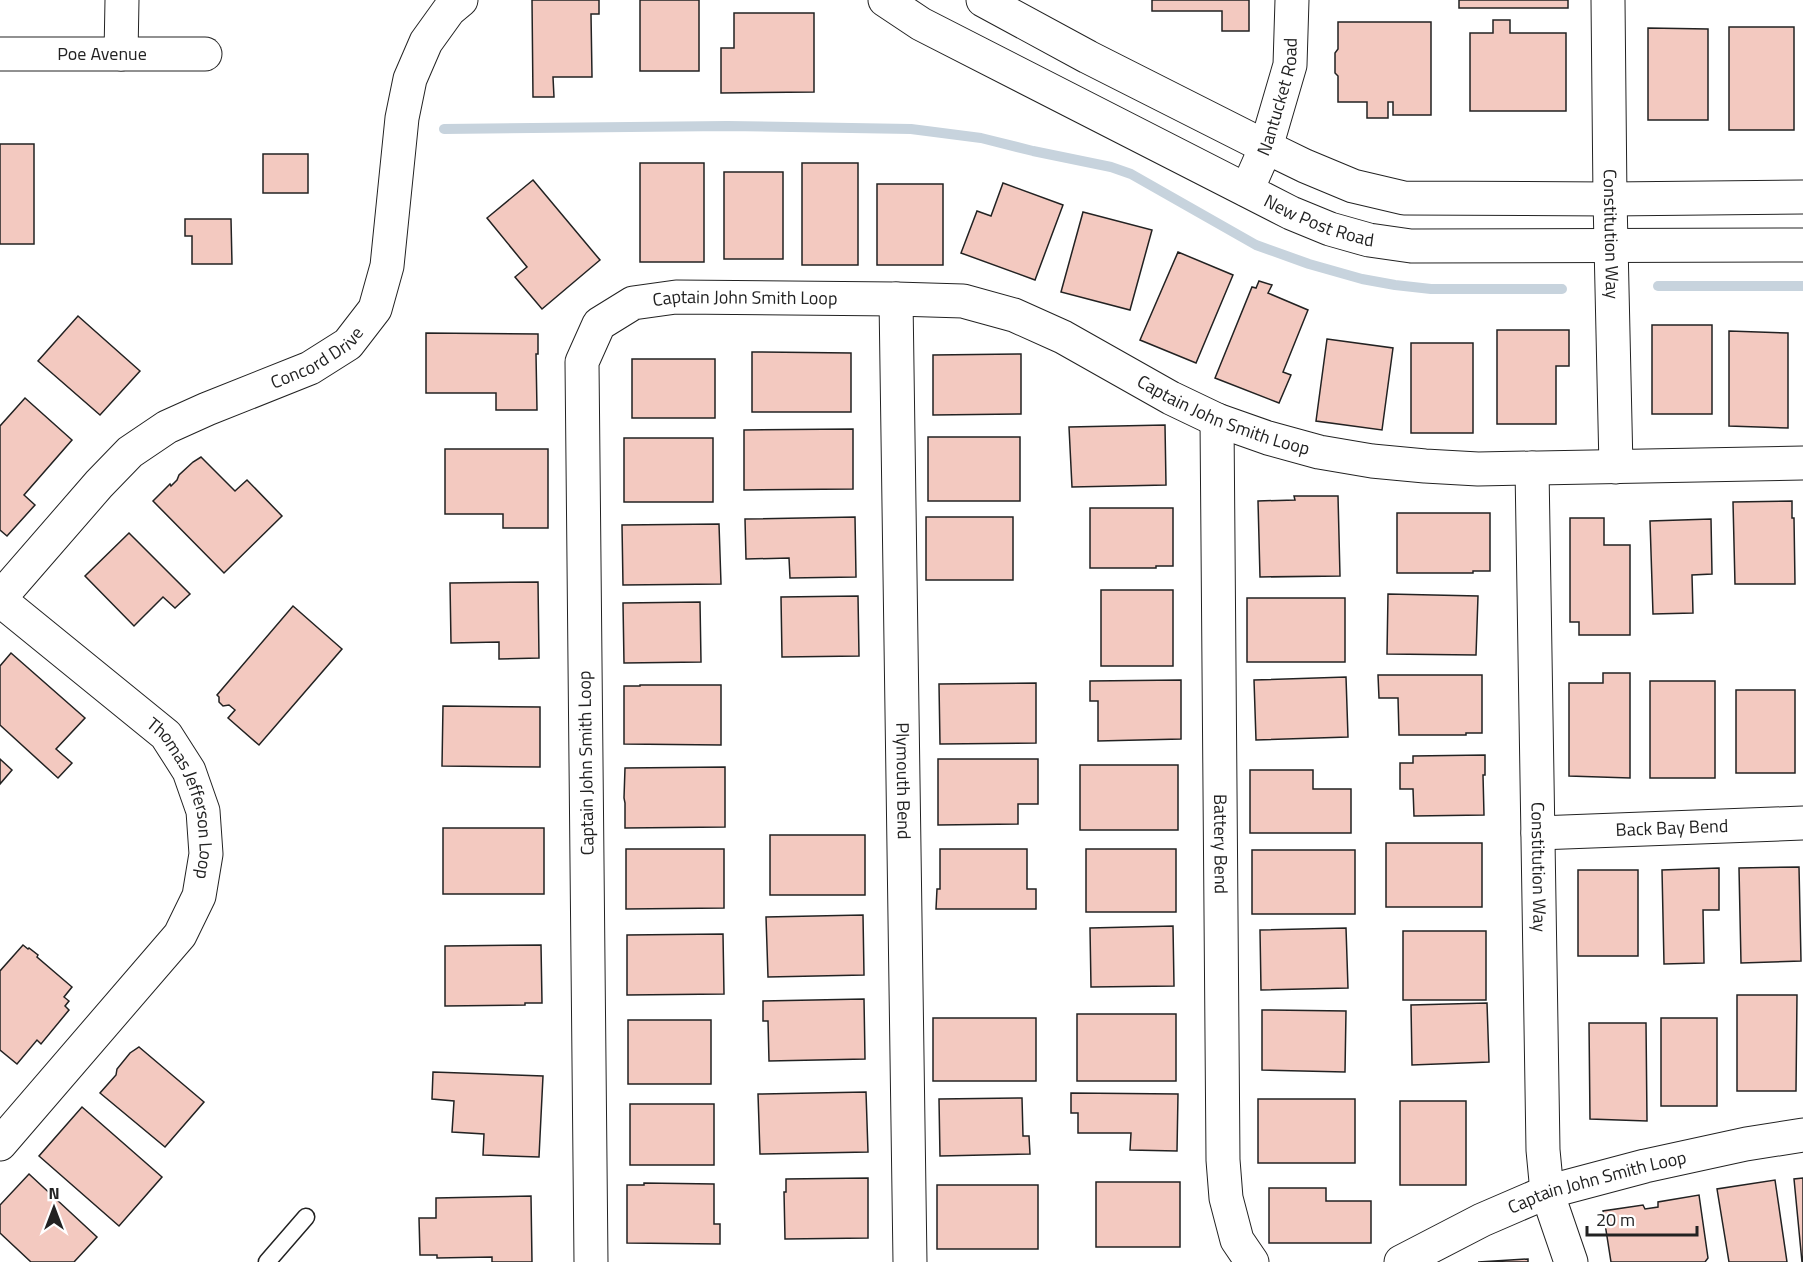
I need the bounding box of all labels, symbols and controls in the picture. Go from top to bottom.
street label: Nantucket Road [1250,37,1304,160]
street label: Poe Avenue [57,40,147,67]
street label: Constitution Way [1597,169,1626,300]
street label: New Post Road [1259,187,1376,254]
street label: Captain John Smith Loop [651,282,838,313]
street label: Concord Drive [266,321,370,395]
street label: Captain John Smith Loop [1132,368,1313,462]
street label: Captain John Smith Loop [570,670,601,856]
street label: Thomas Jefferson Loop [141,711,220,881]
street label: Plymouth Bend [889,722,918,840]
street label: Battery Bend [1207,794,1235,894]
street label: Constitution Way [1524,802,1553,933]
street label: Back Bay Bend [1615,812,1729,843]
street label: Captain John Smith Loop [1503,1143,1689,1220]
north arrow [24,1178,84,1238]
text: N [48,1181,60,1205]
scale bar [1587,1199,1696,1237]
text: 20 m [1596,1206,1635,1233]

